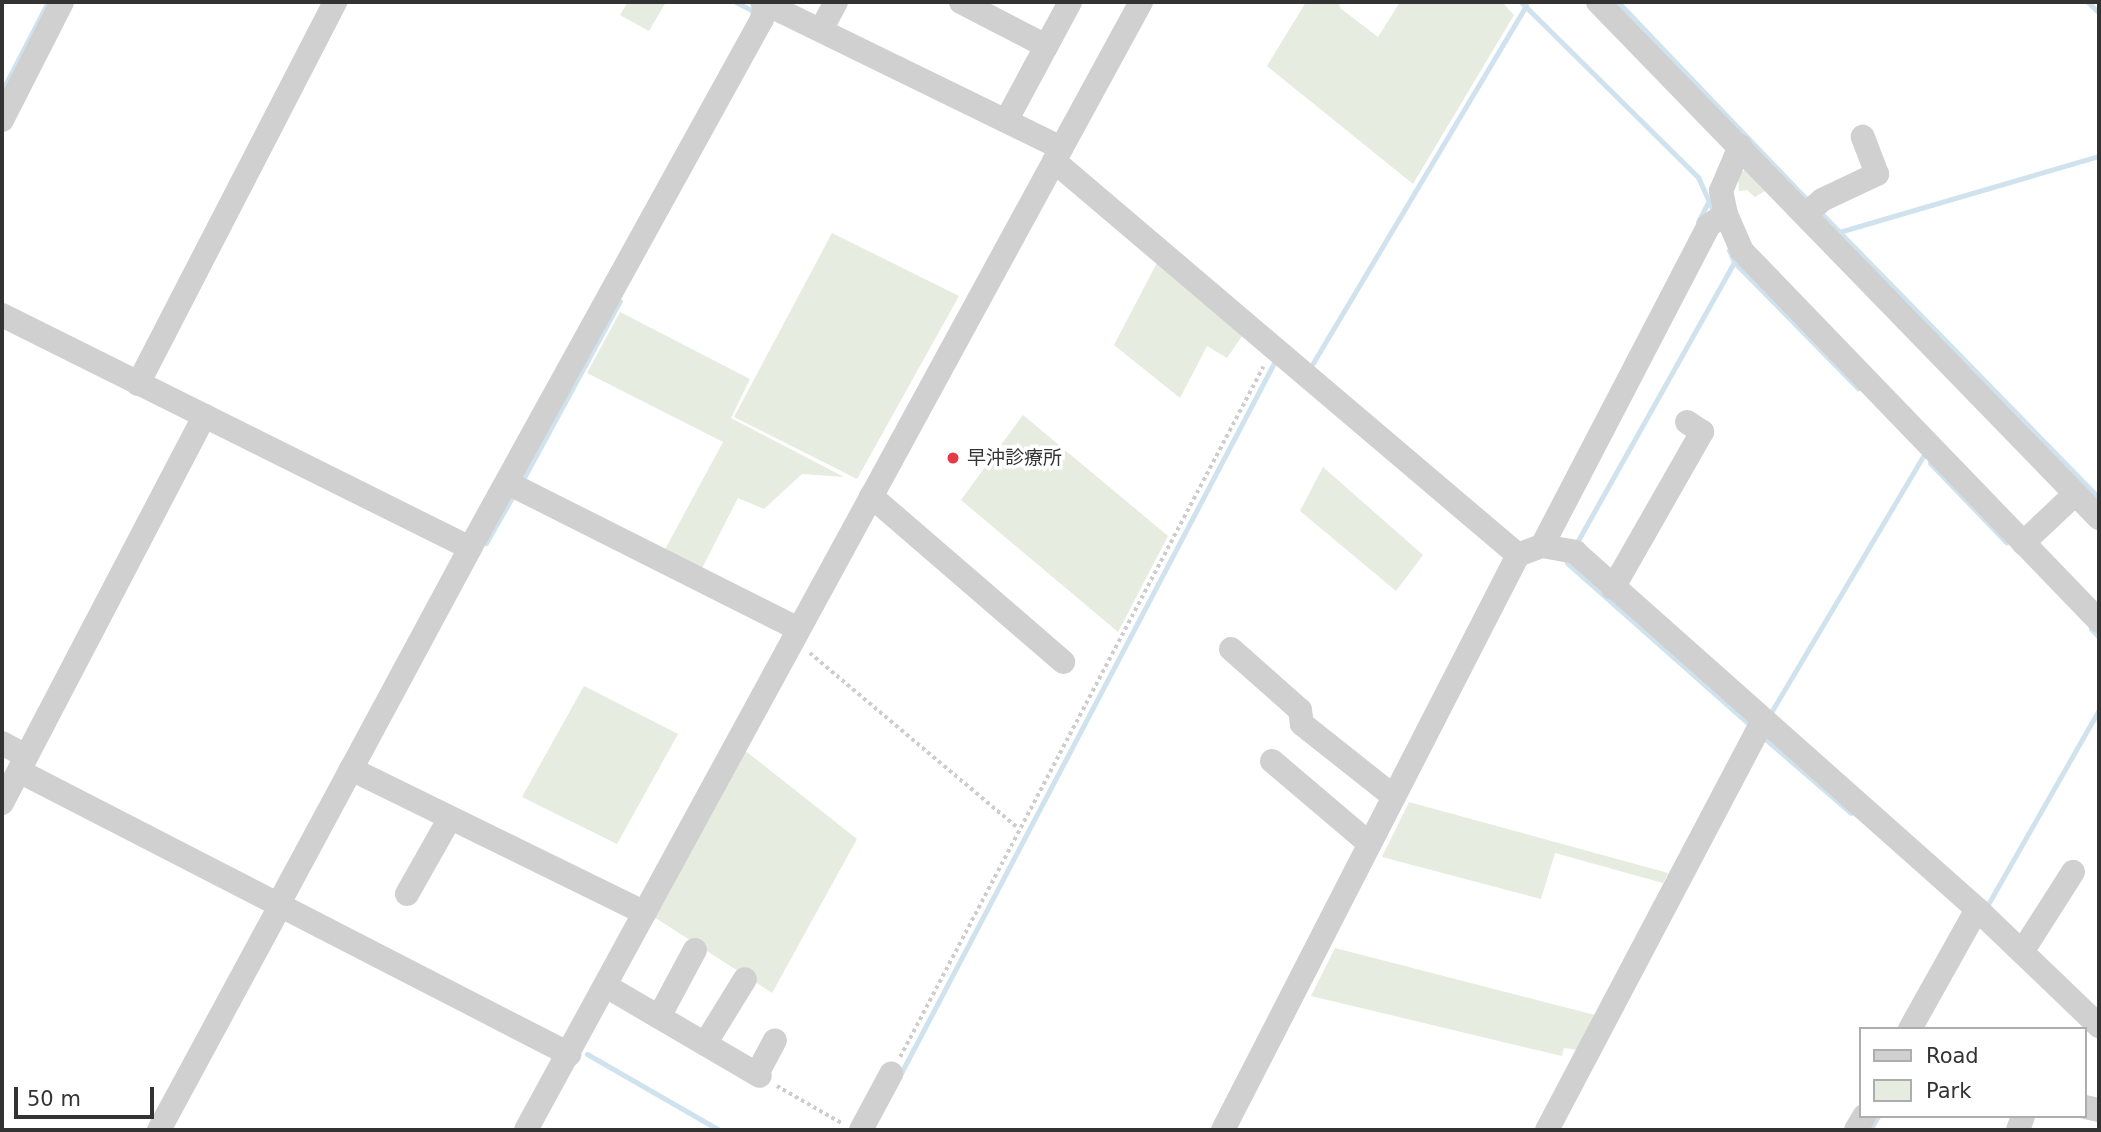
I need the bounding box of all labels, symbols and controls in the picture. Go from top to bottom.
place label: 早沖診療所 [967,447,1062,469]
marker: 早沖診療所 [945,450,961,466]
legend [1860,1027,2087,1118]
text: Road [1926,1044,1979,1068]
scale bar [18,1072,158,1116]
text: Park [1926,1079,1971,1103]
text: 50 m [27,1087,81,1111]

